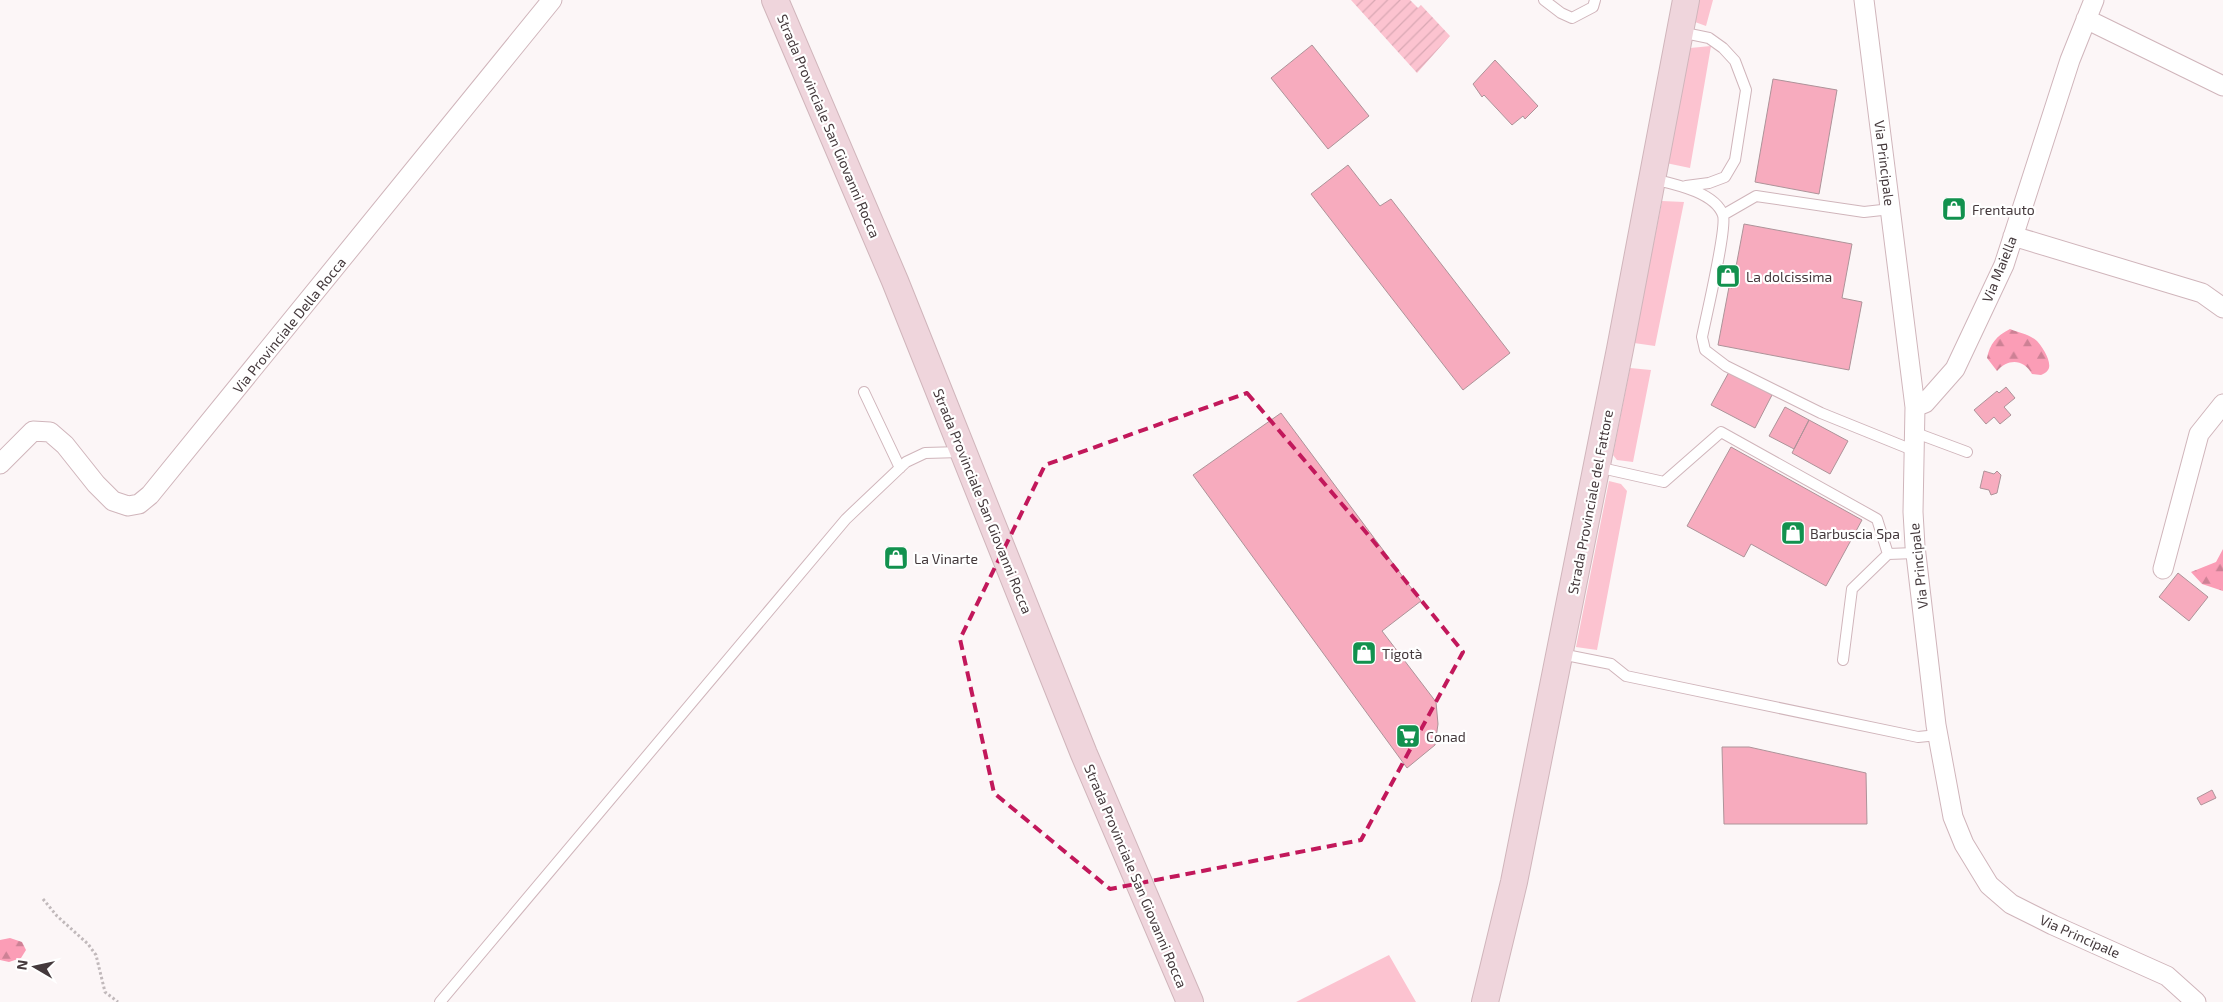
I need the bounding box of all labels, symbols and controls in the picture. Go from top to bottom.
street label: Strada Provinciale San Giovanni Rocca [774,12,884,240]
street label: Via Principale [1871,119,1899,207]
shop icon: Frentauto [1941,196,1967,222]
place label: Frentauto [1972,201,2035,218]
street label: Via Maiella [1978,233,2020,305]
street label: Via Provinciale Della Rocca [229,254,349,396]
shop icon: La dolcissima [1715,263,1741,289]
place label: La dolcissima [1746,268,1832,285]
street label: Strada Provinciale San Giovanni Rocca [930,386,1036,616]
street label: Strada Provinciale del Fattore [1564,408,1616,596]
shop icon: Barbuscia Spa [1780,520,1806,546]
street label: Via Principale [1905,522,1931,610]
place label: Barbuscia Spa [1810,525,1900,542]
shop icon: La Vinarte [883,545,909,571]
place label: La Vinarte [914,550,978,567]
shop icon: Tigotà [1351,640,1377,666]
place label: Tigotà [1382,645,1422,662]
supermarket icon: Conad [1395,723,1421,749]
place label: Conad [1426,728,1466,745]
street label: Strada Provinciale San Giovanni Rocca [1081,762,1191,990]
street label: Via Principale [2037,911,2123,961]
north arrow [10,942,60,992]
text: N [12,959,31,971]

